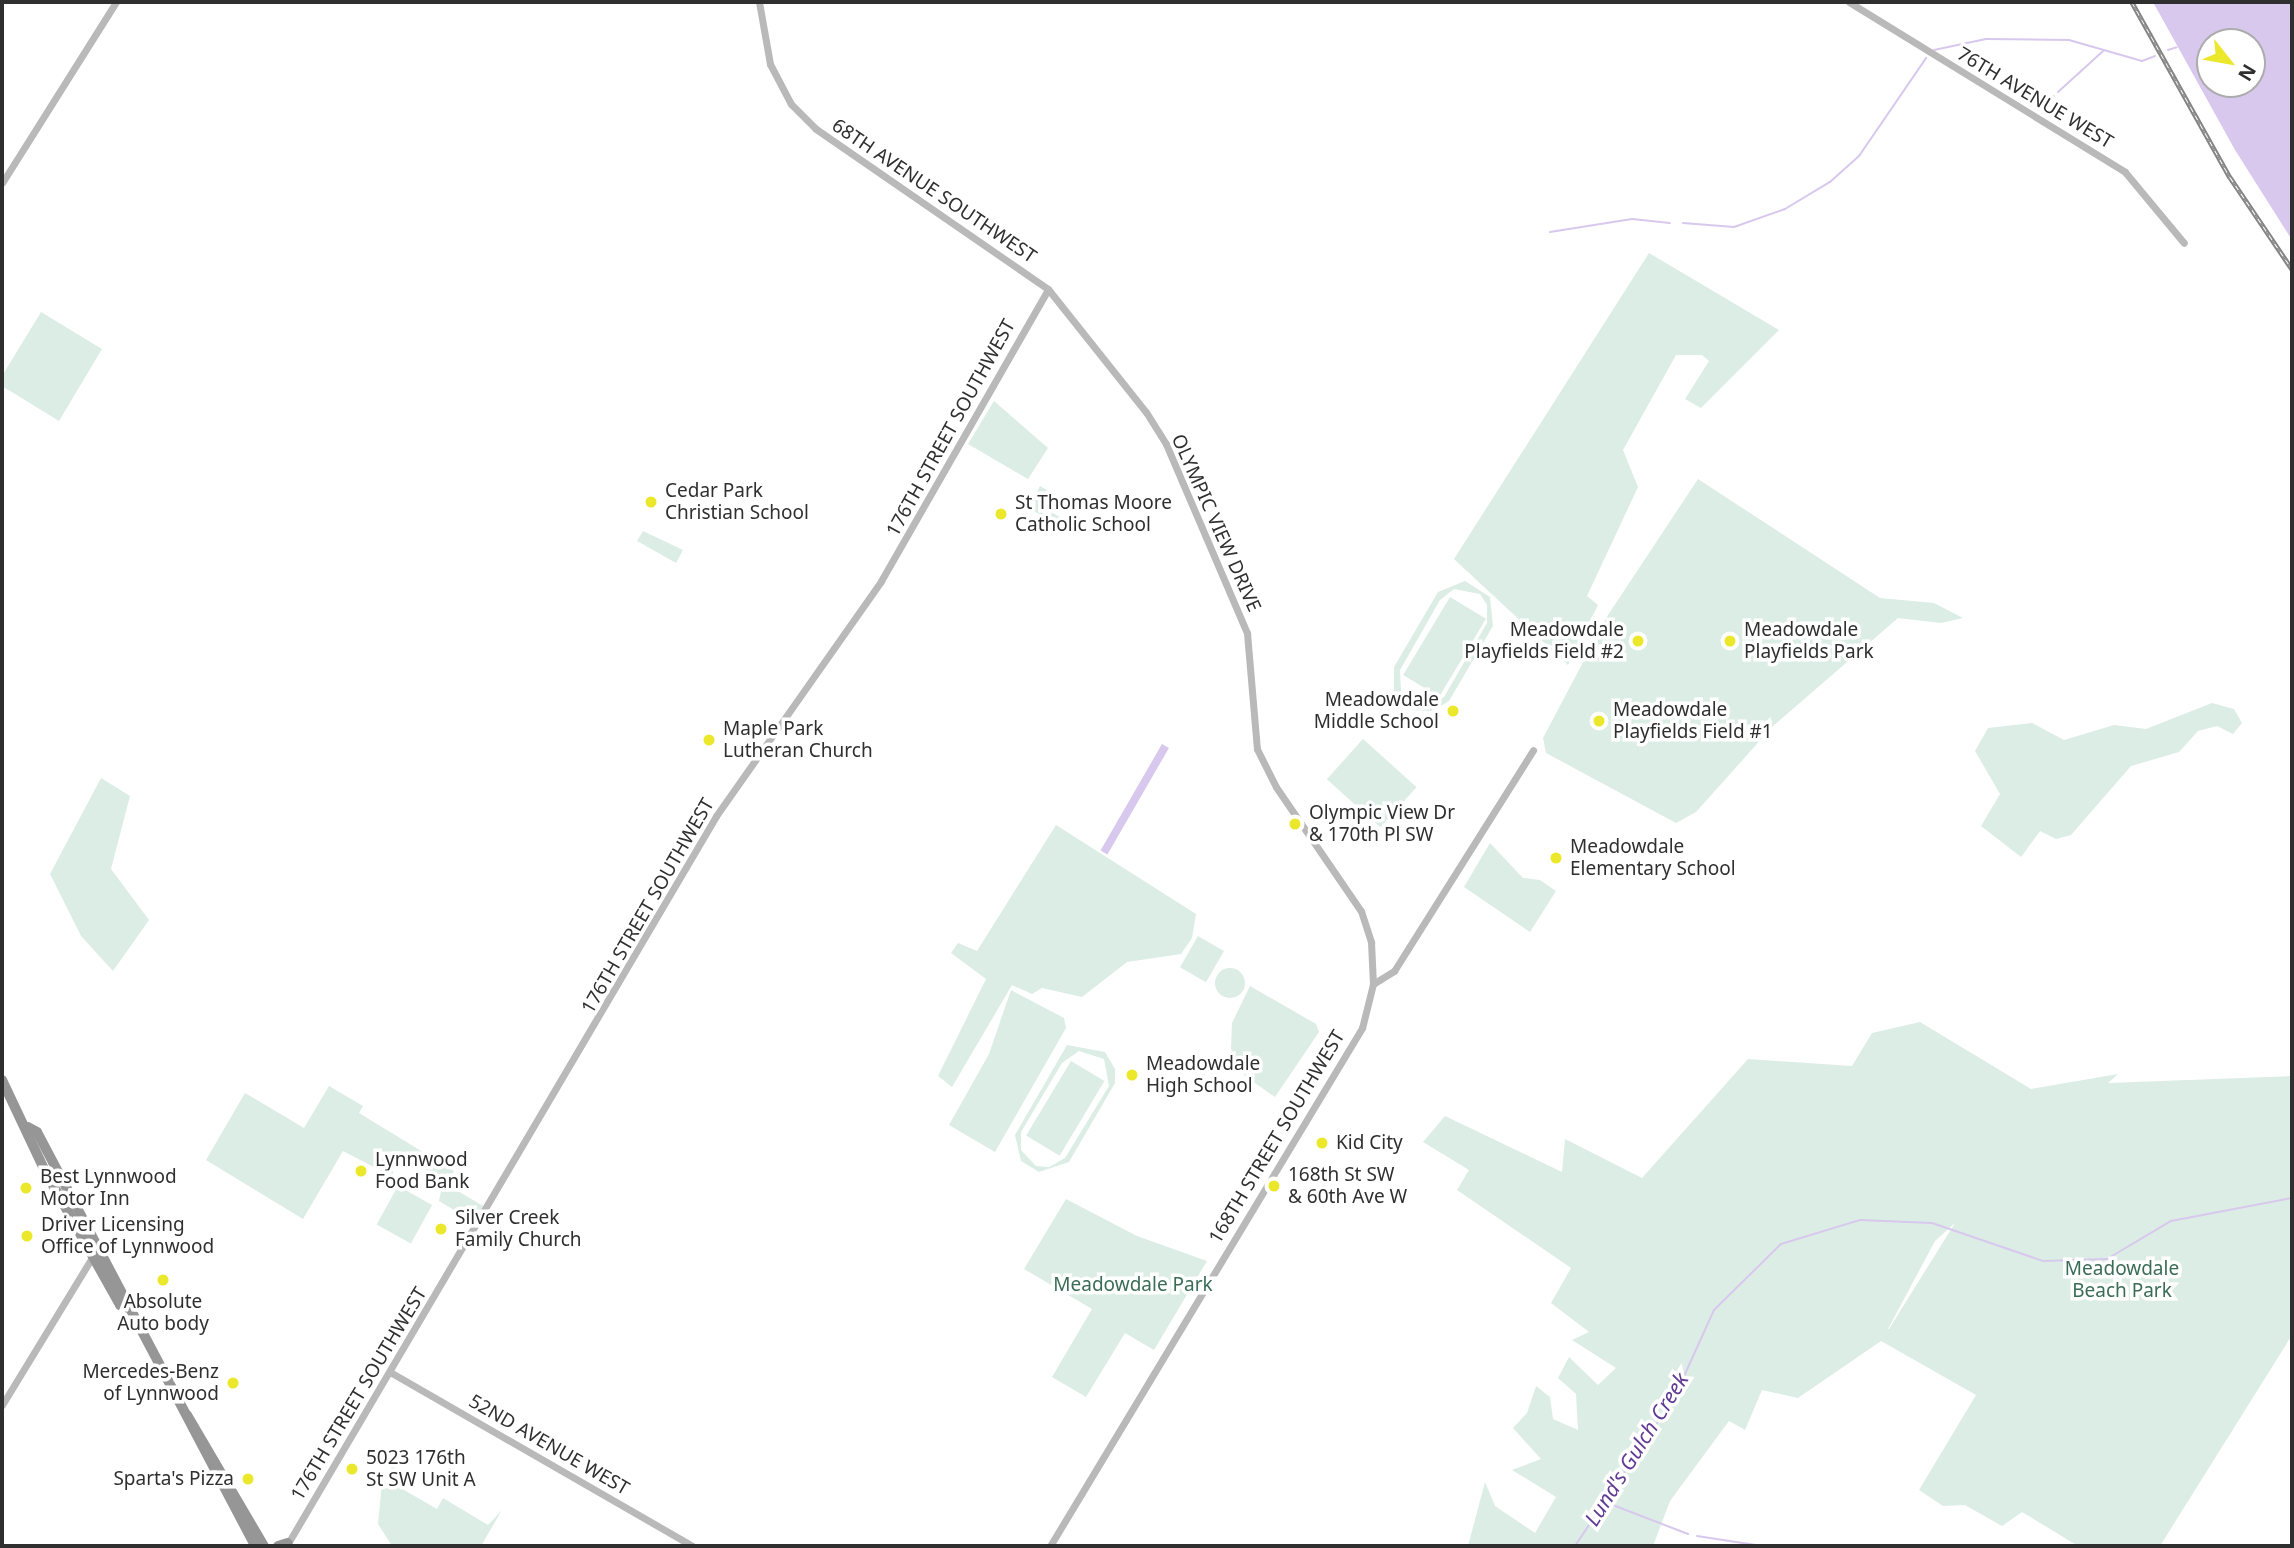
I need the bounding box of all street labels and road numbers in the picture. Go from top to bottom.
street label: 76TH AVENUE WEST [1953,42,2117,154]
street label: 68TH AVENUE SOUTHWEST [828,114,1040,268]
street label: 176TH STREET SOUTHWEST [882,315,1020,541]
street label: OLYMPIC VIEW DRIVE [1166,431,1266,615]
street label: 176TH STREET SOUTHWEST [577,794,719,1018]
street label: 168TH STREET SOUTHWEST [1204,1026,1350,1248]
street label: 176TH STREET SOUTHWEST [286,1283,432,1505]
street label: 52ND AVENUE WEST [465,1390,633,1500]

